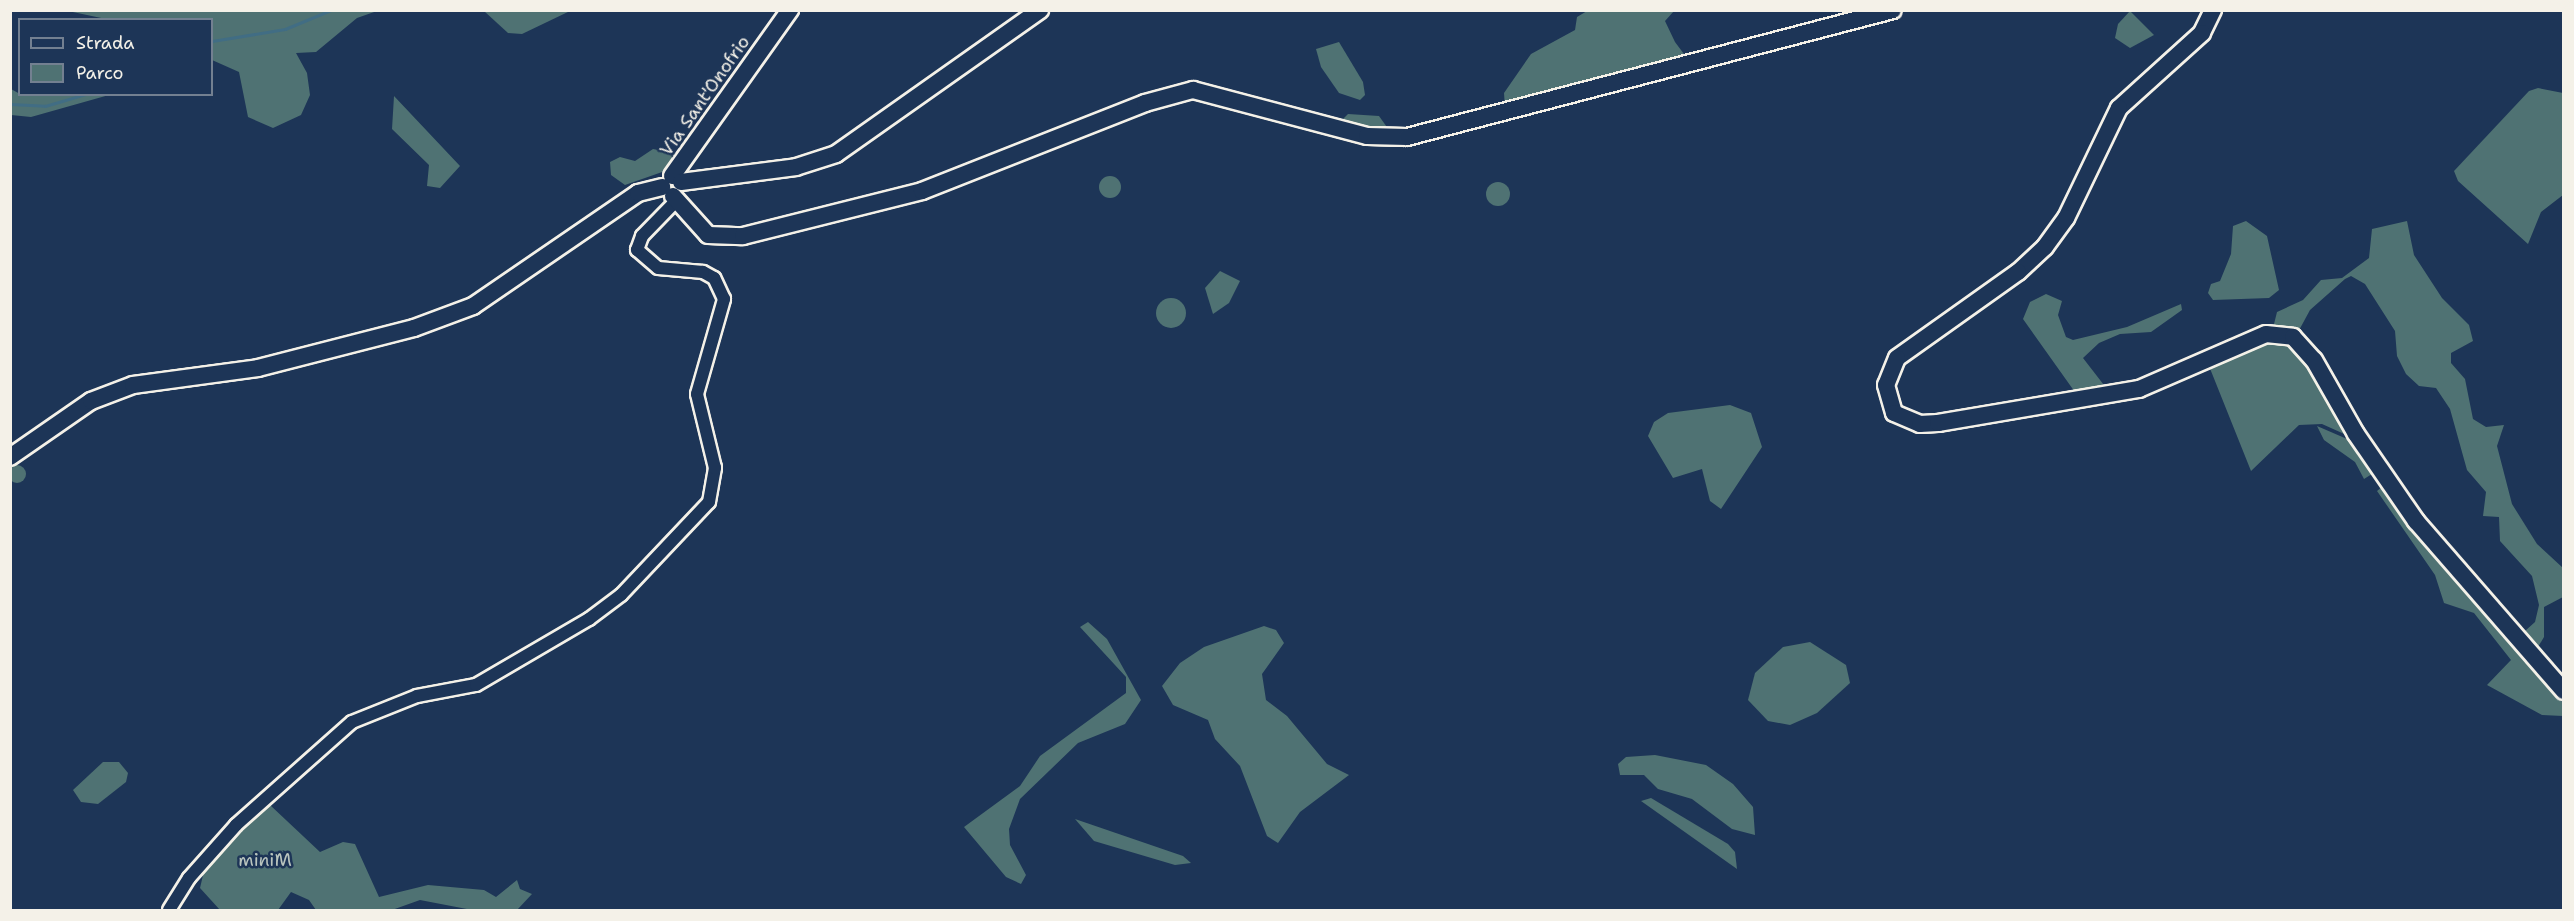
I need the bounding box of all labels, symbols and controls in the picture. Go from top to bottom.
legend [18,18,213,96]
text: Strada [76,31,135,55]
street label: Via Sant'Onofrio [656,32,754,160]
text: Parco [76,61,124,85]
park label: miniM [238,849,292,871]

